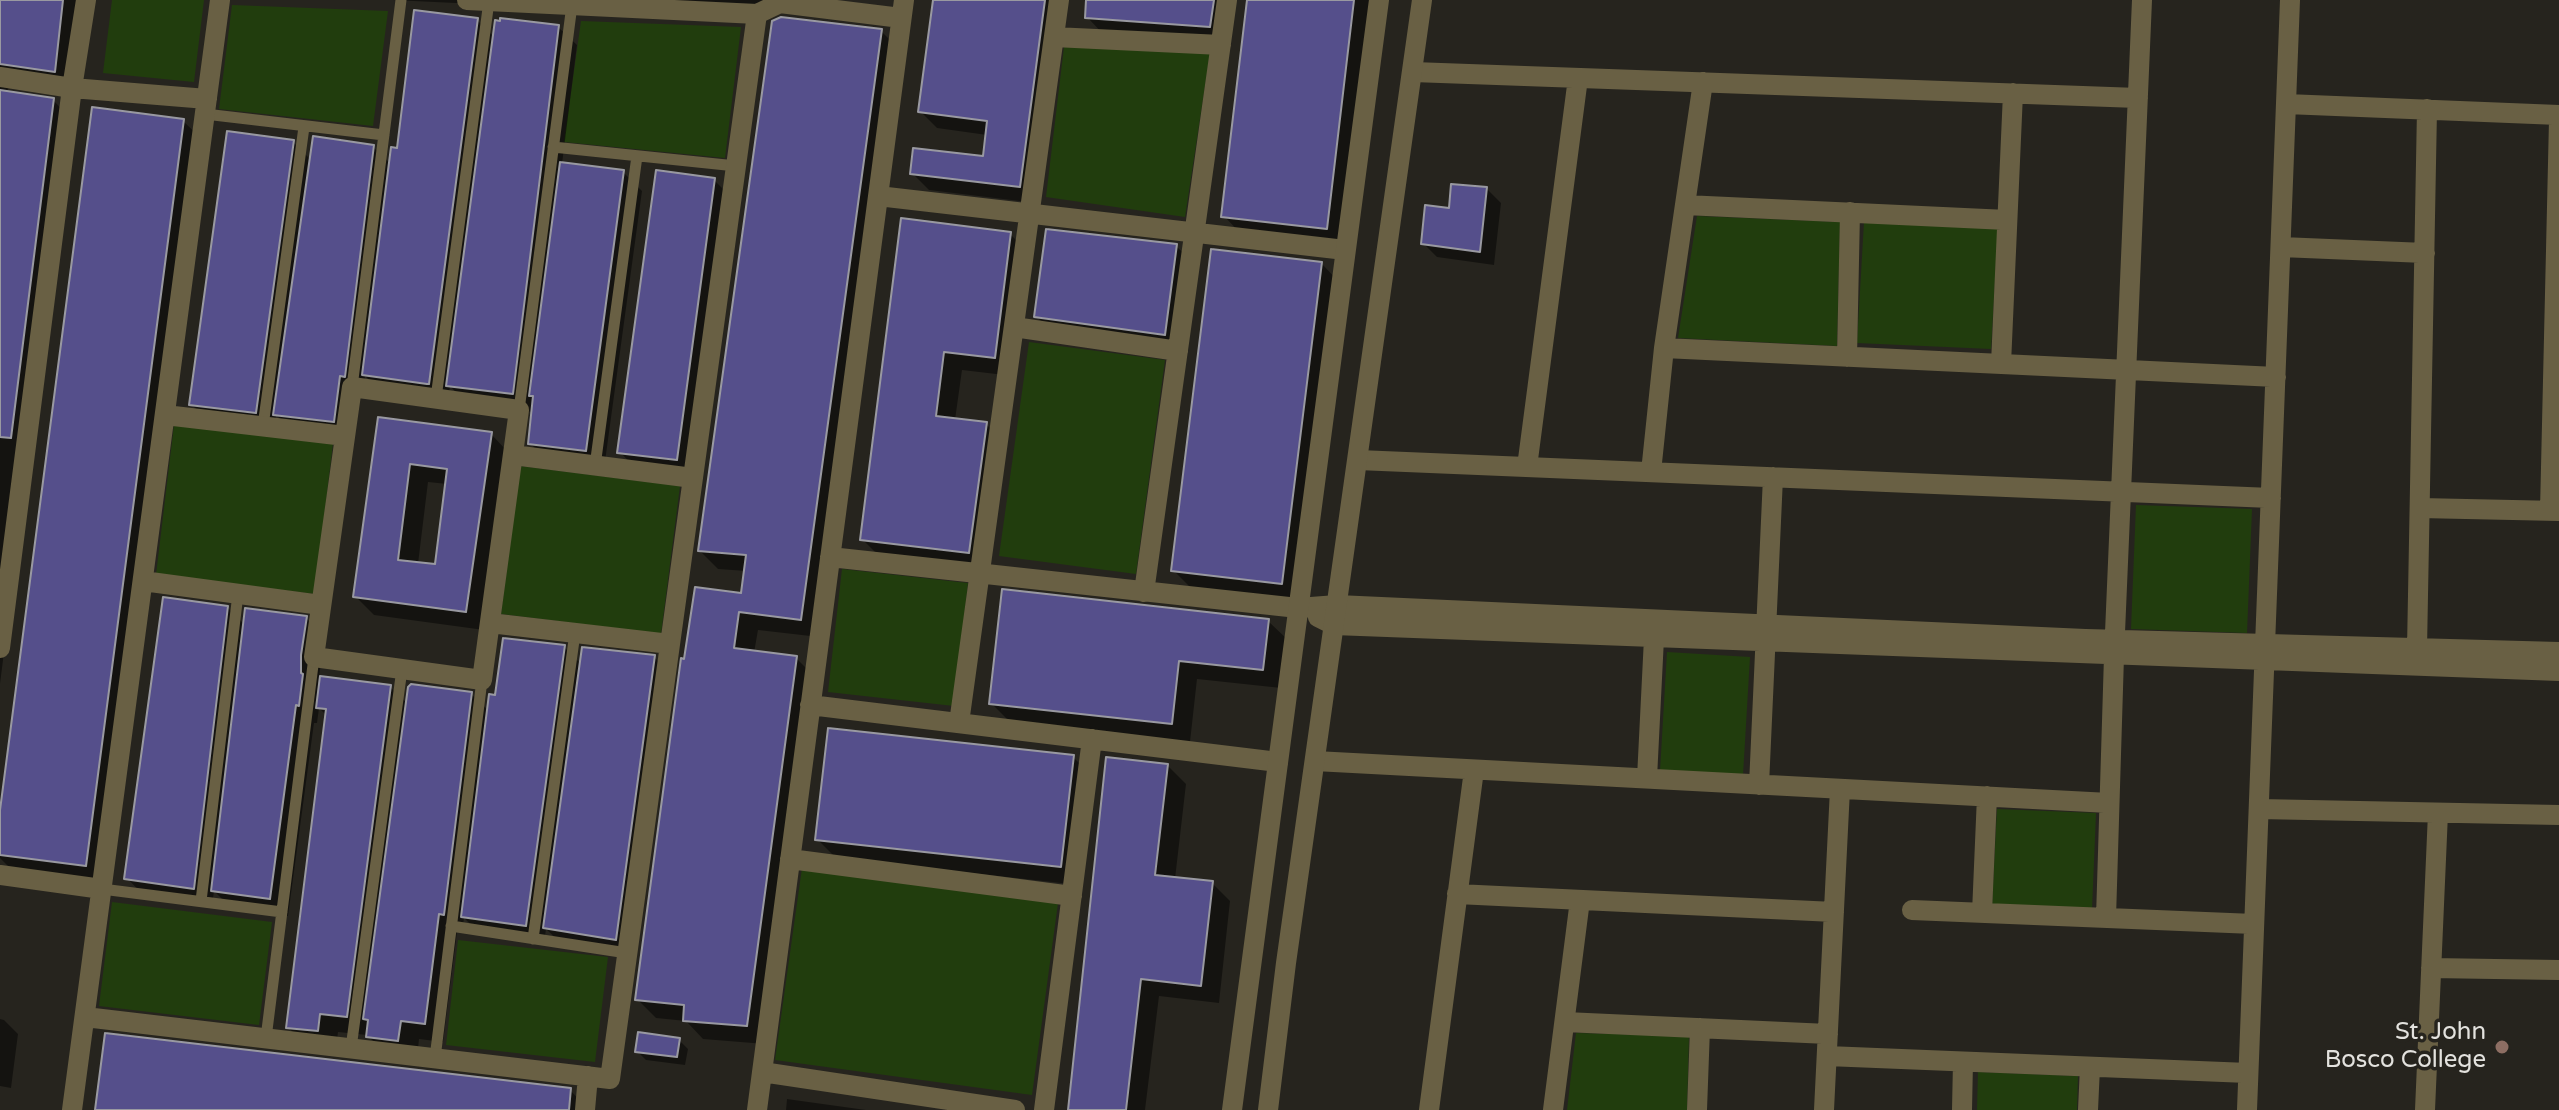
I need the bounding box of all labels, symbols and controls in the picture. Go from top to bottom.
place label: St. John Bosco College [2325,1019,2486,1075]
marker: St. John Bosco College [2493,1038,2511,1056]

